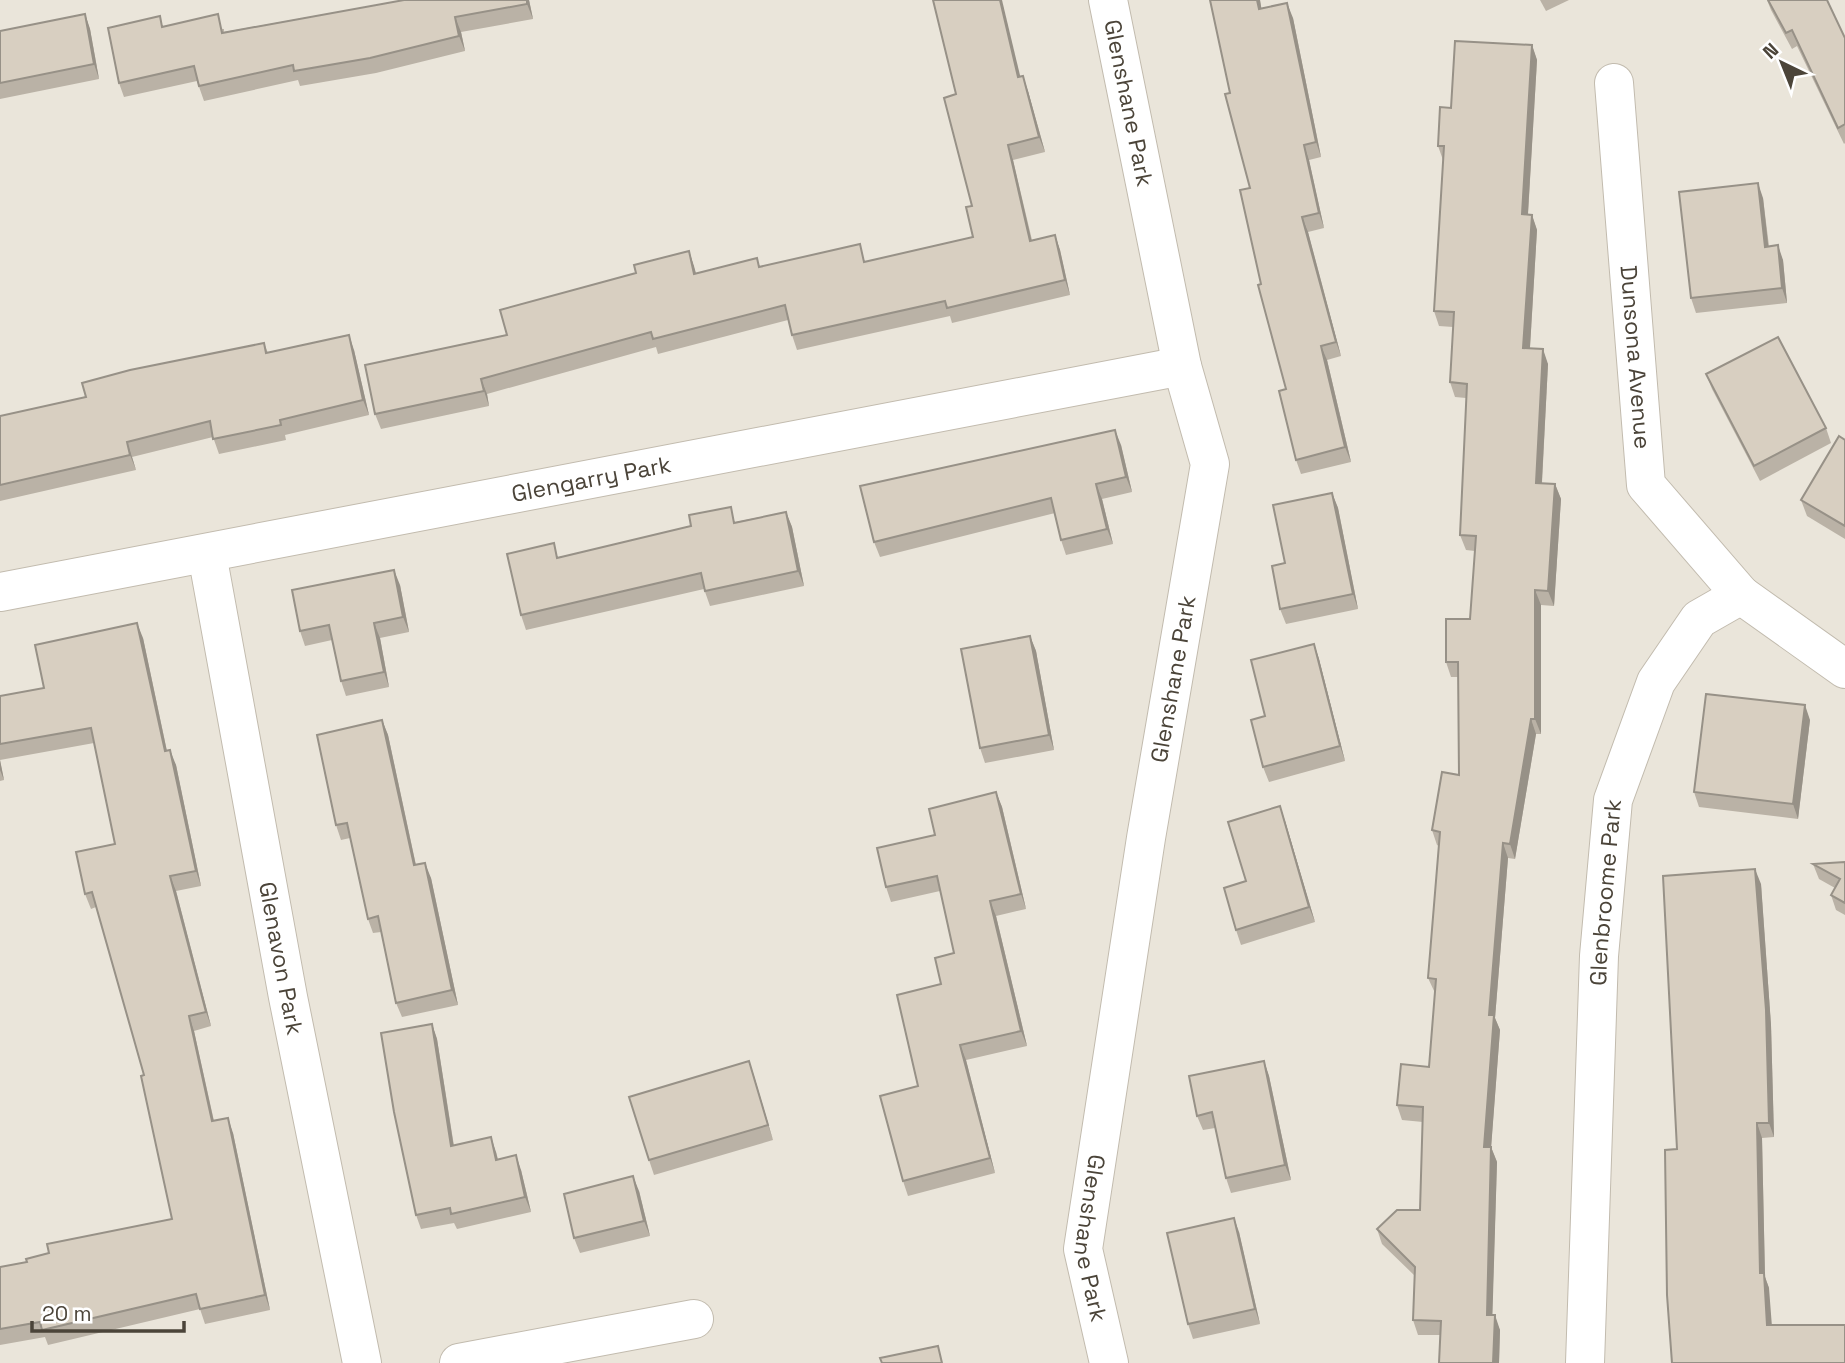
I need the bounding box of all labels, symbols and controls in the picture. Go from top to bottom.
street label: Glenshane Park [1097,17,1160,189]
north arrow [1747,28,1817,98]
text: N [1758,37,1784,64]
street label: Dunsona Avenue [1614,264,1658,450]
street label: Glengarry Park [509,449,674,509]
street label: Glenshane Park [1144,593,1202,765]
street label: Glenbroome Park [1583,798,1628,986]
street label: Glenavon Park [252,879,310,1037]
street label: Glenshane Park [1067,1152,1114,1325]
scale bar [32,1290,184,1334]
text: 20 m [42,1300,92,1327]

